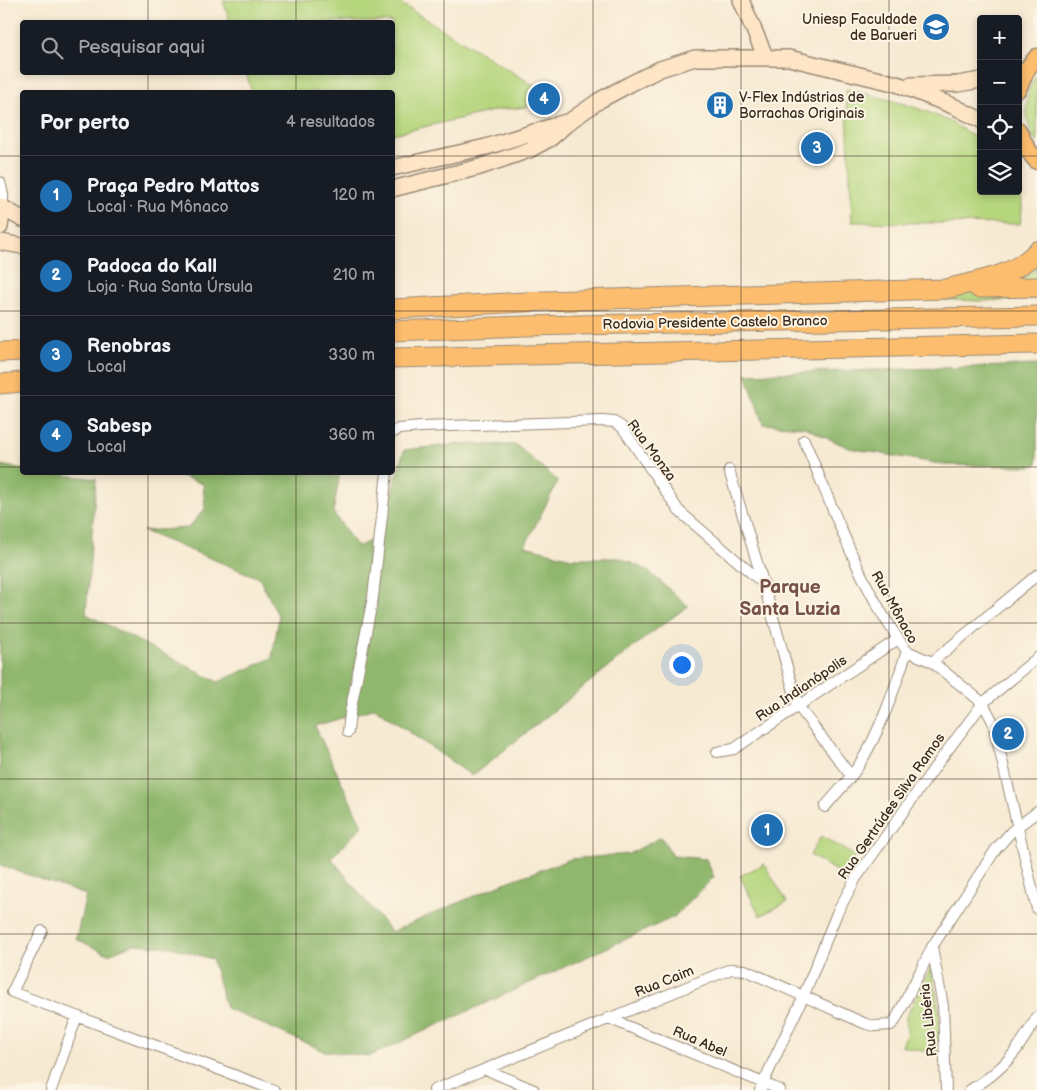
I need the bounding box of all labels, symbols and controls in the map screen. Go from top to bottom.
place label: Uniesp Faculdade de Barueri [802,11,917,44]
school or university icon: Uniesp Faculdade de Barueri [921,12,951,42]
map controls [977,15,1022,195]
button: + [977,15,1022,60]
search box [20,20,395,75]
icon: search [38,34,66,62]
text: Pesquisar aqui [78,36,205,59]
button: − [977,60,1022,105]
pin: 4 [528,80,560,118]
place label: V-Flex Indústrias de Borrachas Originais [739,89,865,122]
building icon: V-Flex Indústrias de Borrachas Originais [705,90,735,120]
button: locate [977,105,1022,150]
text: Por perto [40,110,130,135]
text: 4 resultados [286,113,375,132]
pin: 3 [801,129,833,167]
button: layers [977,150,1022,195]
text: Praça Pedro Mattos [87,175,259,198]
text: 1 [53,186,59,205]
text: 120 m [332,186,375,205]
text: Local · Rua Mônaco [87,198,229,217]
text: Padoca do Kall [87,255,217,278]
text: 2 [51,266,61,285]
text: 210 m [333,266,375,285]
text: Loja · Rua Santa Úrsula [87,278,253,297]
street label: Rodovia Presidente Castelo Branco [602,312,828,333]
text: Renobras [87,335,171,358]
text: 3 [51,346,61,365]
text: 330 m [328,346,375,365]
text: Local [87,358,126,377]
text: Sabesp [87,415,152,438]
street label: Rua Monza [624,416,680,484]
text: 4 [51,426,61,445]
text: 360 m [328,426,375,445]
text: Local [87,438,126,457]
street label: Rua Mônaco [868,568,922,647]
district label: Parque Santa Luzia [739,576,841,621]
your location [669,652,695,678]
street label: Rua Indianópolis [753,652,850,725]
pin: 2 [992,715,1024,753]
street label: Rua Gertrúdes Silva Ramos [834,730,949,883]
pin: 1 [751,811,783,849]
street label: Rua Caim [632,962,696,1001]
street label: Rua Libéria [916,983,941,1057]
street label: Rua Abel [670,1022,730,1060]

